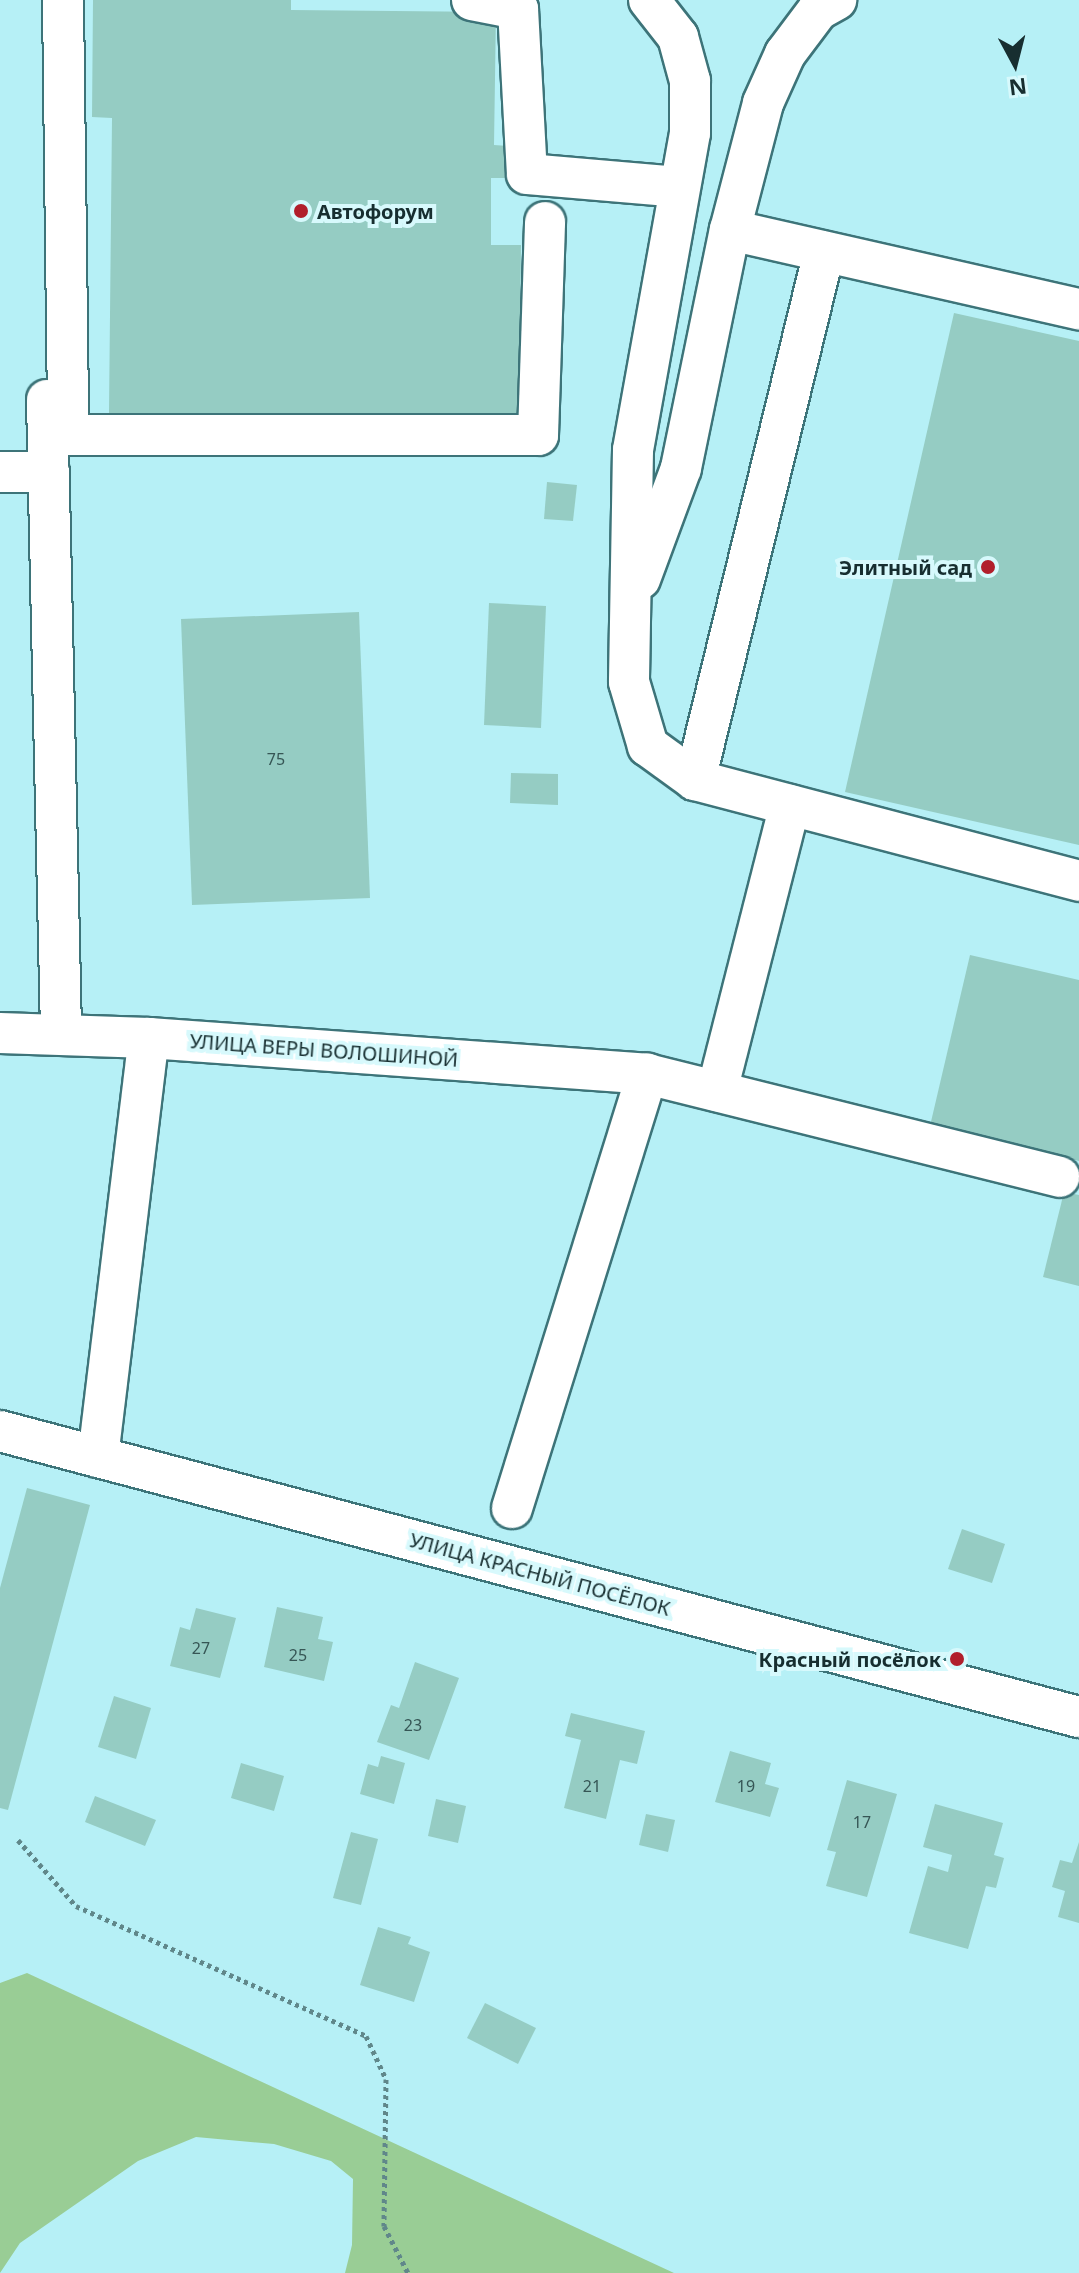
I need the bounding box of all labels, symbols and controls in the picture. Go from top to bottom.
north arrow [975,24,1055,104]
text: N [1007,72,1029,104]
place label: Автофорум [317,199,434,223]
marker: Автофорум [292,202,310,220]
place label: Элитный сад [839,555,972,579]
marker: Элитный сад [979,558,997,576]
house number: 75 [267,749,285,769]
street label: УЛИЦА ВЕРЫ ВОЛОШИНОЙ [189,1029,459,1071]
street label: УЛИЦА КРАСНЫЙ ПОСЁЛОК [407,1528,673,1620]
house number: 27 [192,1638,210,1658]
house number: 25 [289,1645,307,1665]
place label: Красный посёлок [759,1647,941,1671]
marker: Красный посёлок [948,1650,966,1668]
house number: 23 [404,1715,422,1735]
house number: 21 [583,1776,601,1796]
house number: 19 [737,1776,755,1796]
house number: 17 [853,1812,871,1832]

